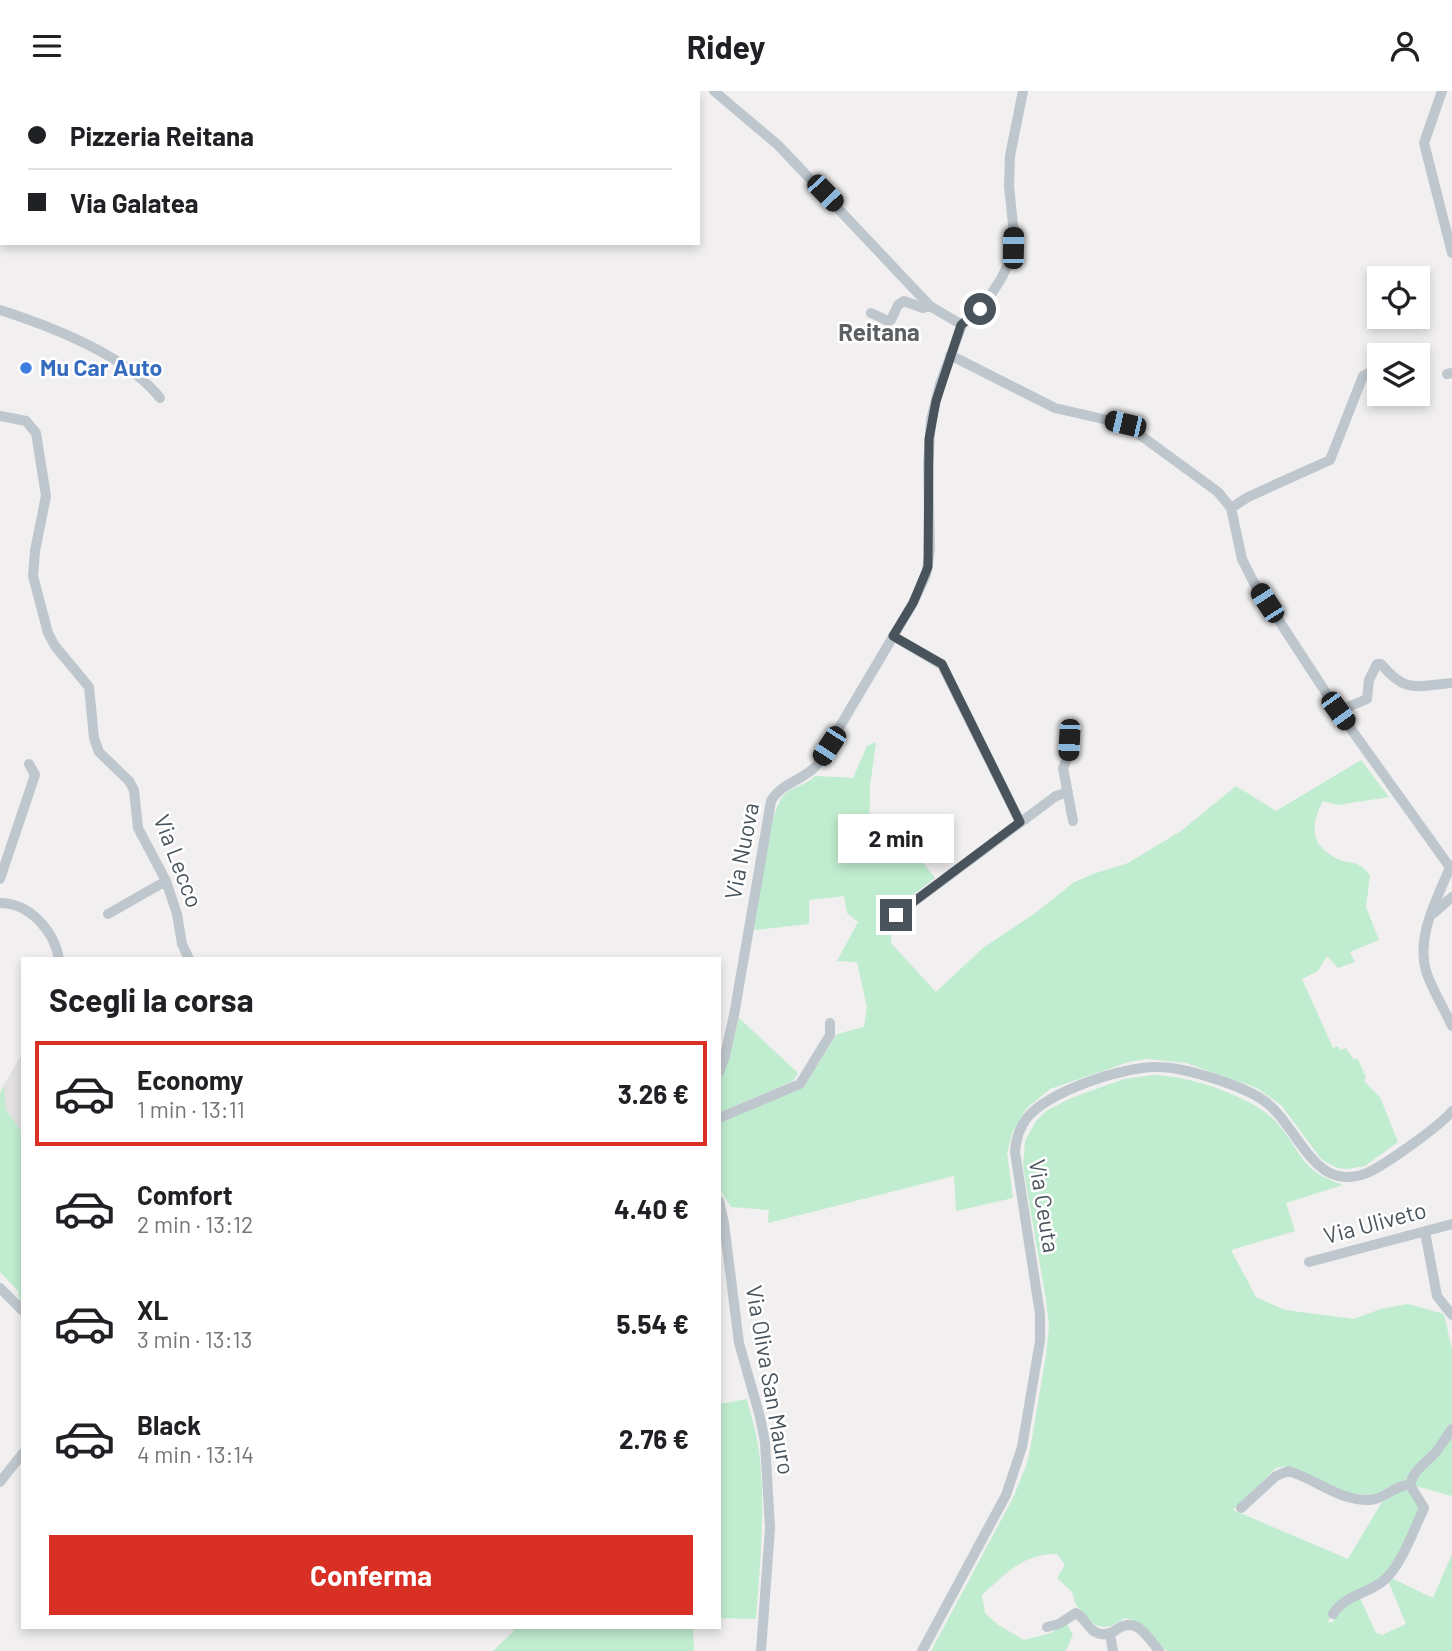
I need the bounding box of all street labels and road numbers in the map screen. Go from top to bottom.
street label: Via Nuova [718,800,764,902]
street label: Via Lecco [148,810,209,911]
street label: Via Ceuta [1024,1157,1066,1255]
street label: Via Uliveto [1320,1195,1429,1249]
street label: Via Oliva San Mauro [741,1283,801,1477]

